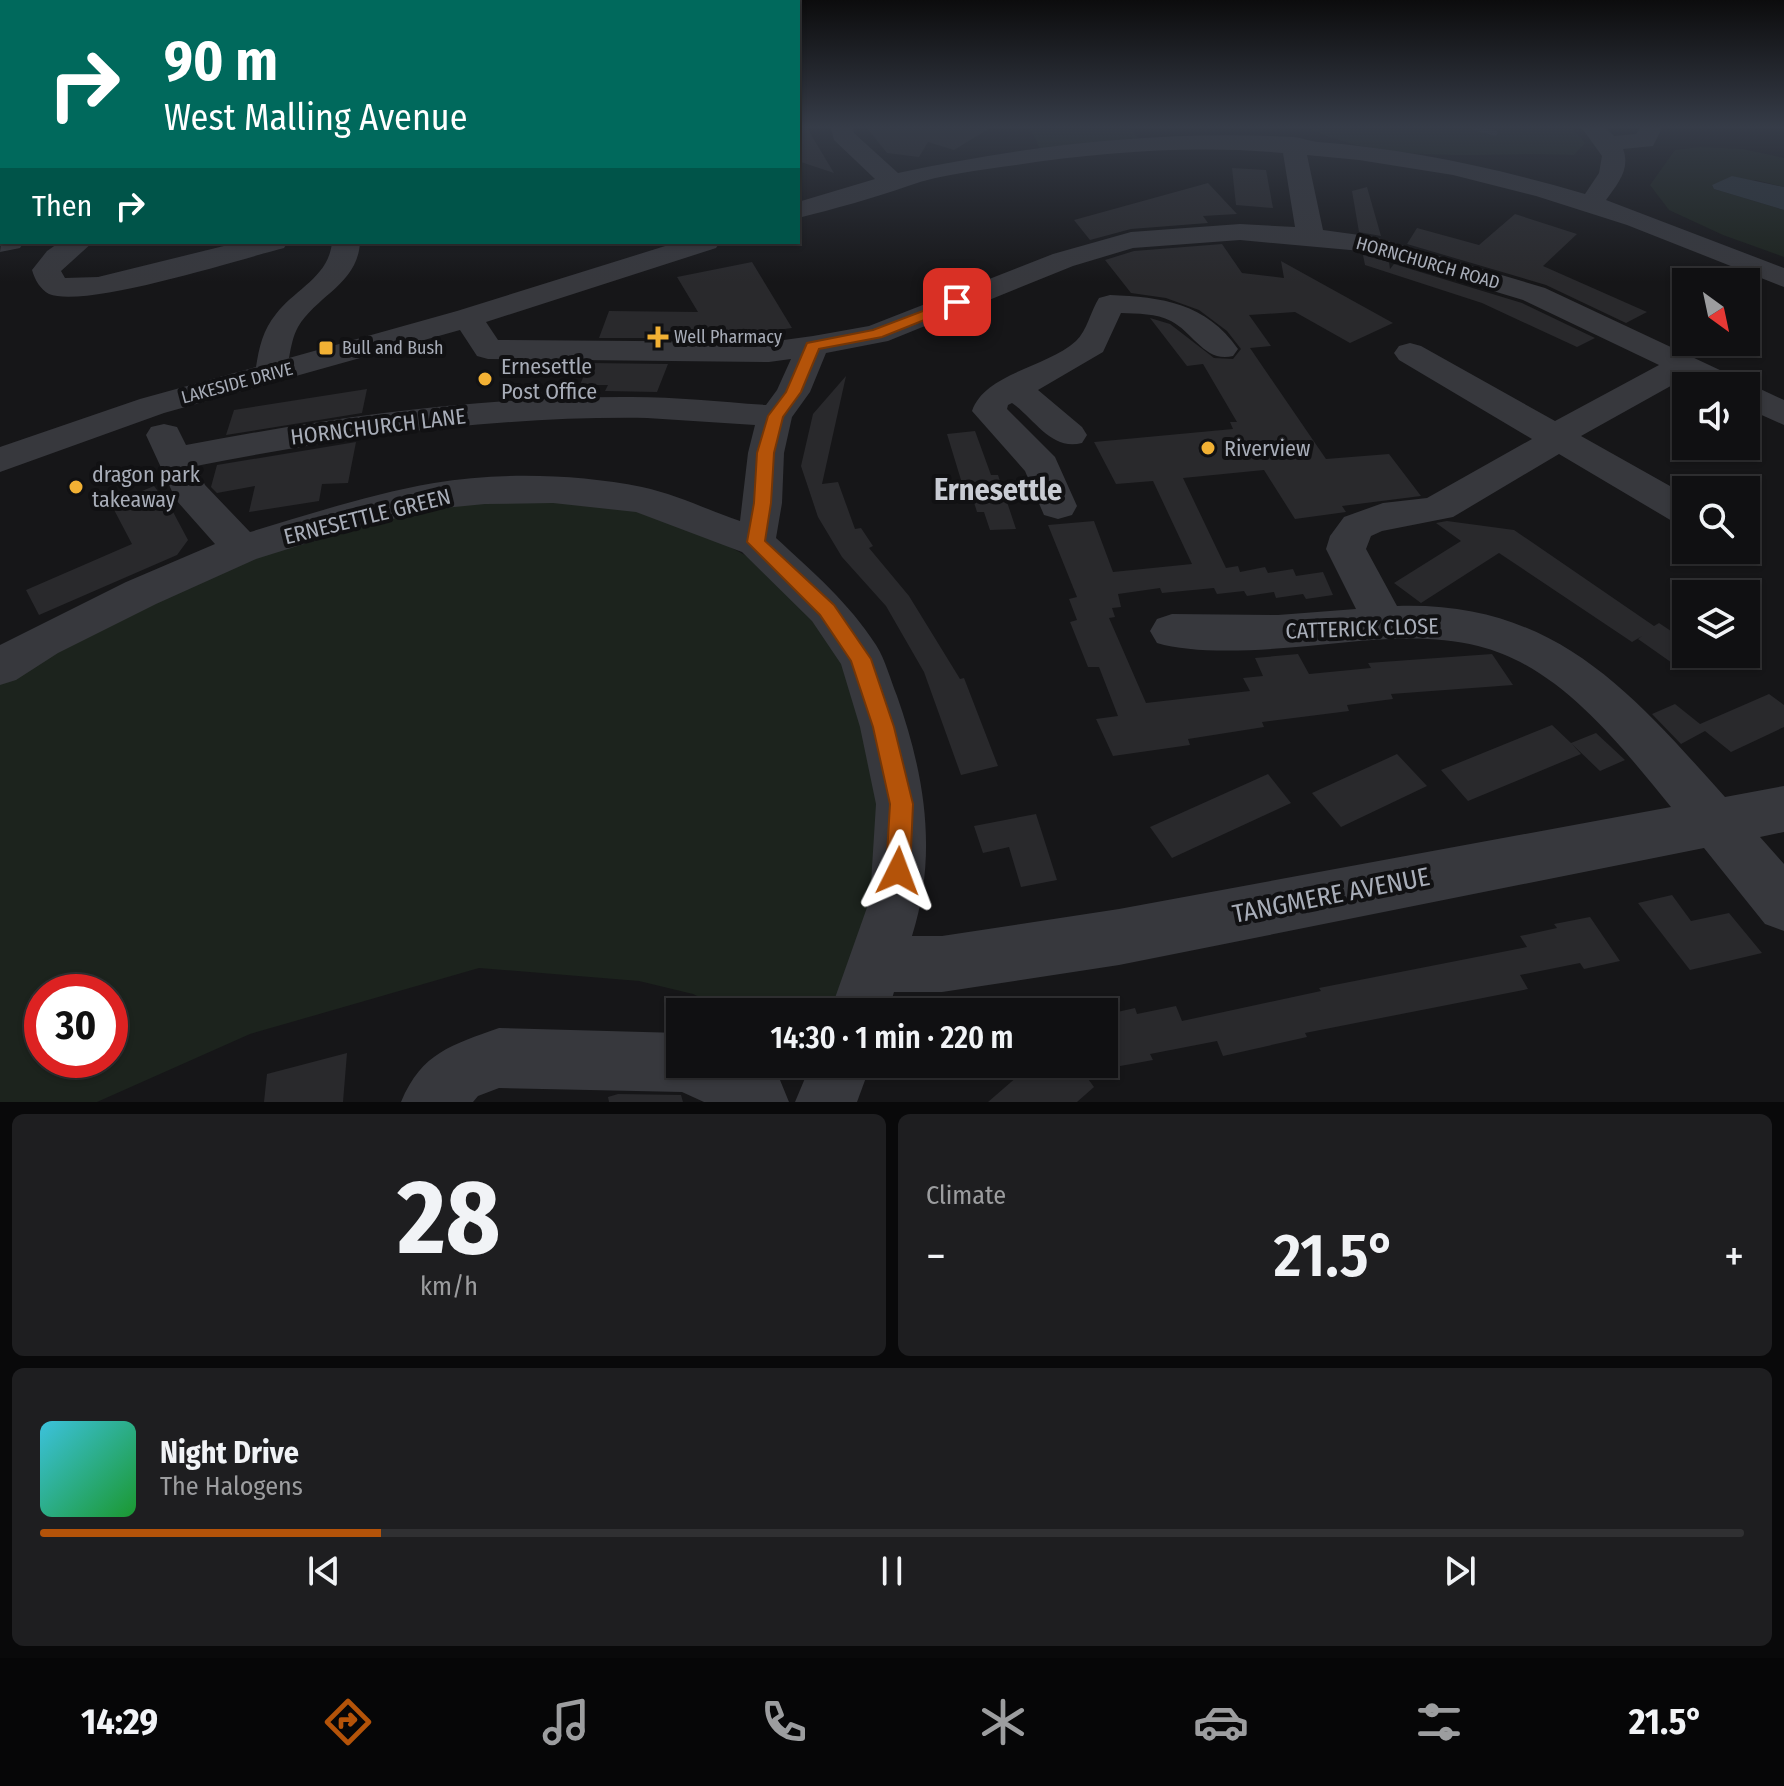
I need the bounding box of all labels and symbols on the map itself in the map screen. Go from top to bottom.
street label: HORNCHURCH ROAD [1354,232,1502,294]
pin [923,268,991,336]
north arrow [1672,268,1760,356]
place label: Well Pharmacy [674,326,782,348]
marker: Well Pharmacy [649,328,667,346]
place label: Bull and Bush [342,337,444,359]
marker: Bull and Bush [317,339,335,357]
place label: Ernesettle Post Office [501,353,597,405]
street label: LAKESIDE DRIVE [179,358,295,408]
marker: Ernesettle Post Office [476,370,494,388]
street label: HORNCHURCH LANE [289,402,467,451]
place label: Riverview [1224,435,1310,462]
marker: Riverview [1199,439,1217,457]
place label: dragon park takeaway [92,461,201,513]
district label: Ernesettle [934,472,1062,508]
marker: dragon park takeaway [67,478,85,496]
street label: ERNESETTLE GREEN [281,483,453,550]
street label: CATTERICK CLOSE [1285,612,1439,645]
position arrow [856,829,940,913]
street label: TANGMERE AVENUE [1230,861,1432,930]
speed limit sign: 30 [24,974,128,1078]

